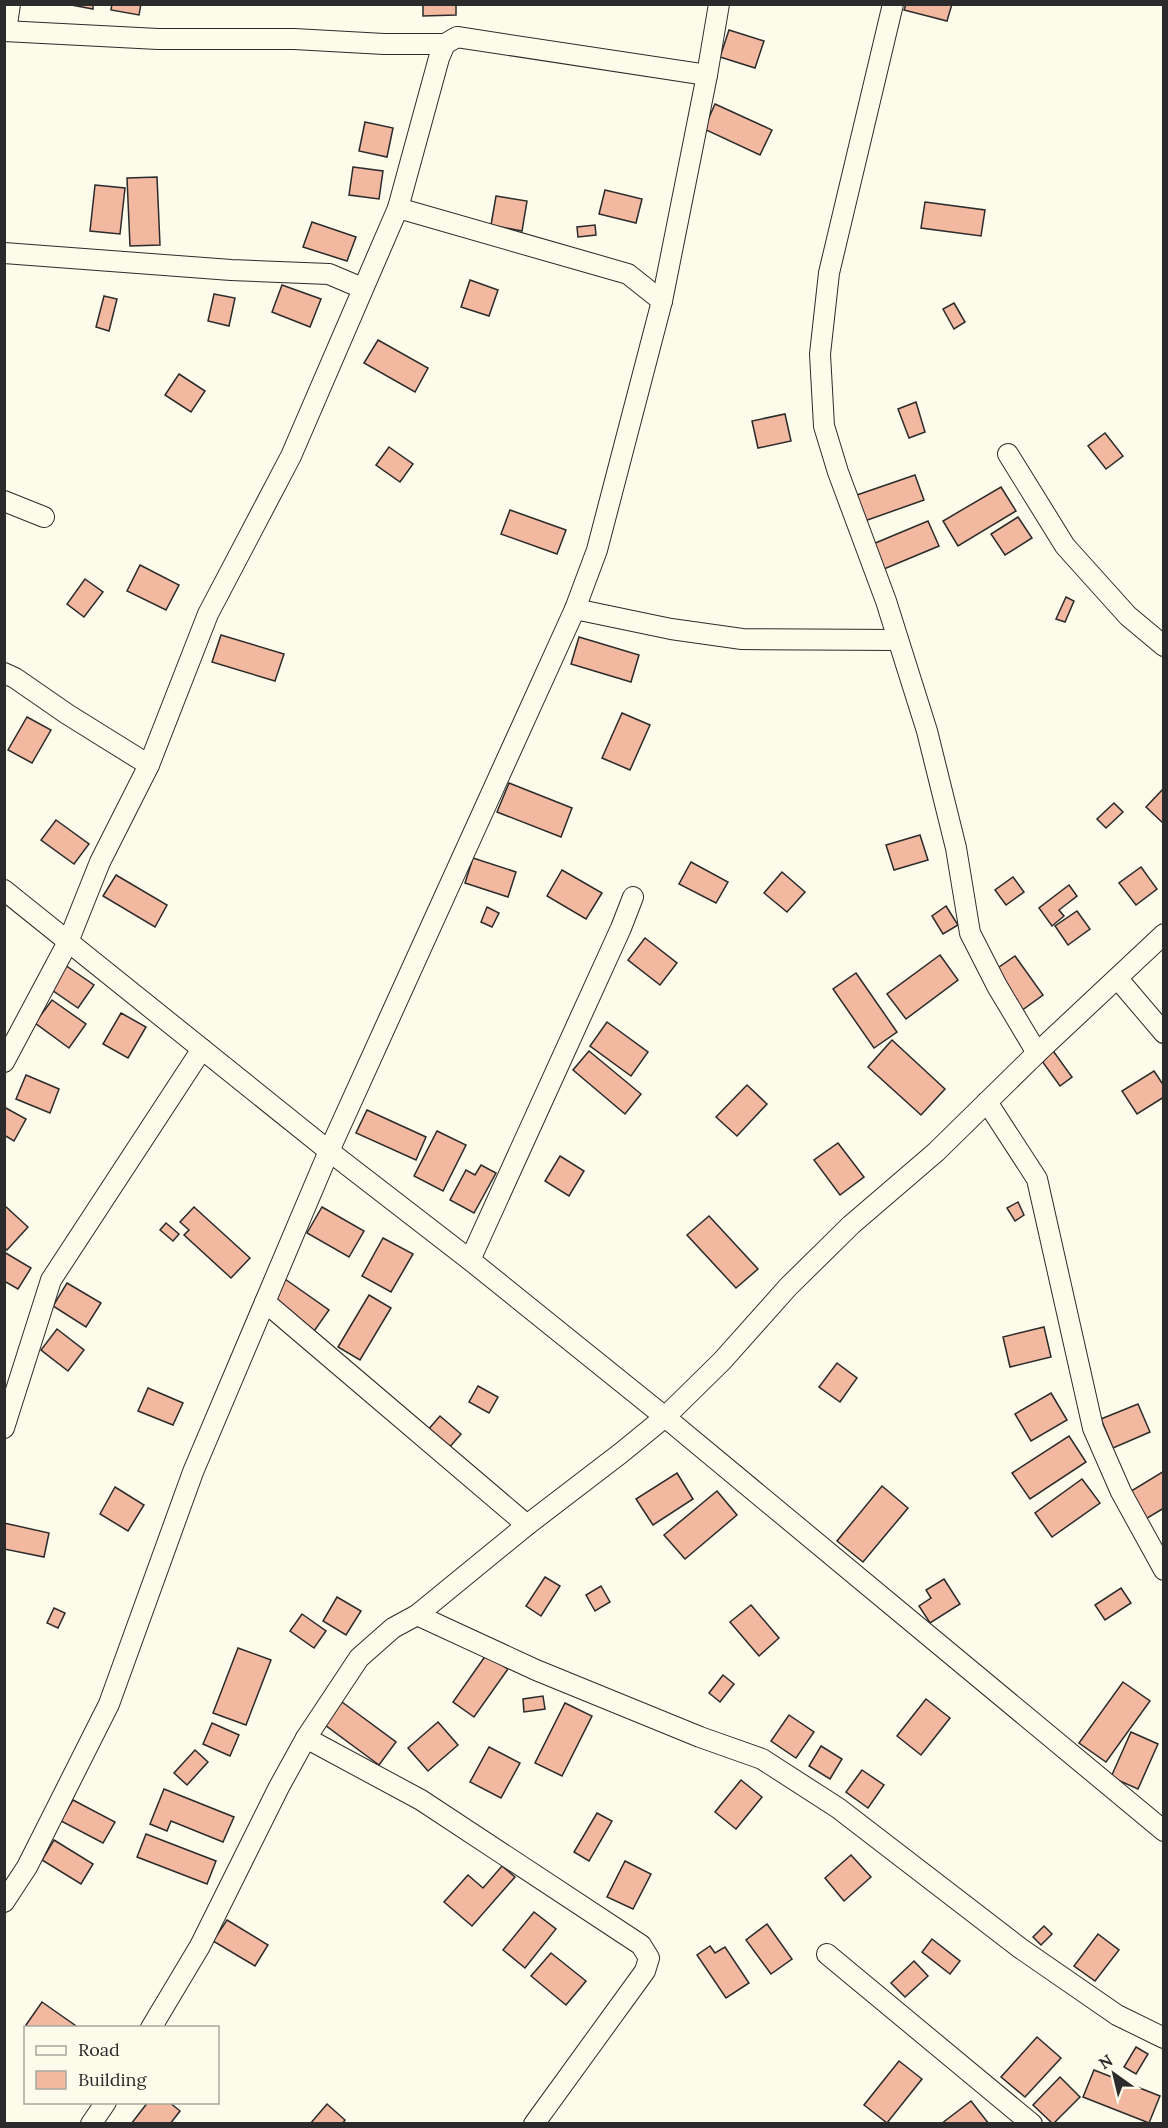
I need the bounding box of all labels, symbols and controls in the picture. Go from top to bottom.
legend [24,2026,219,2104]
text: Road [78,2038,120,2061]
north arrow [1084,2044,1144,2104]
text: N [1095,2050,1116,2073]
text: Building [78,2068,148,2091]

